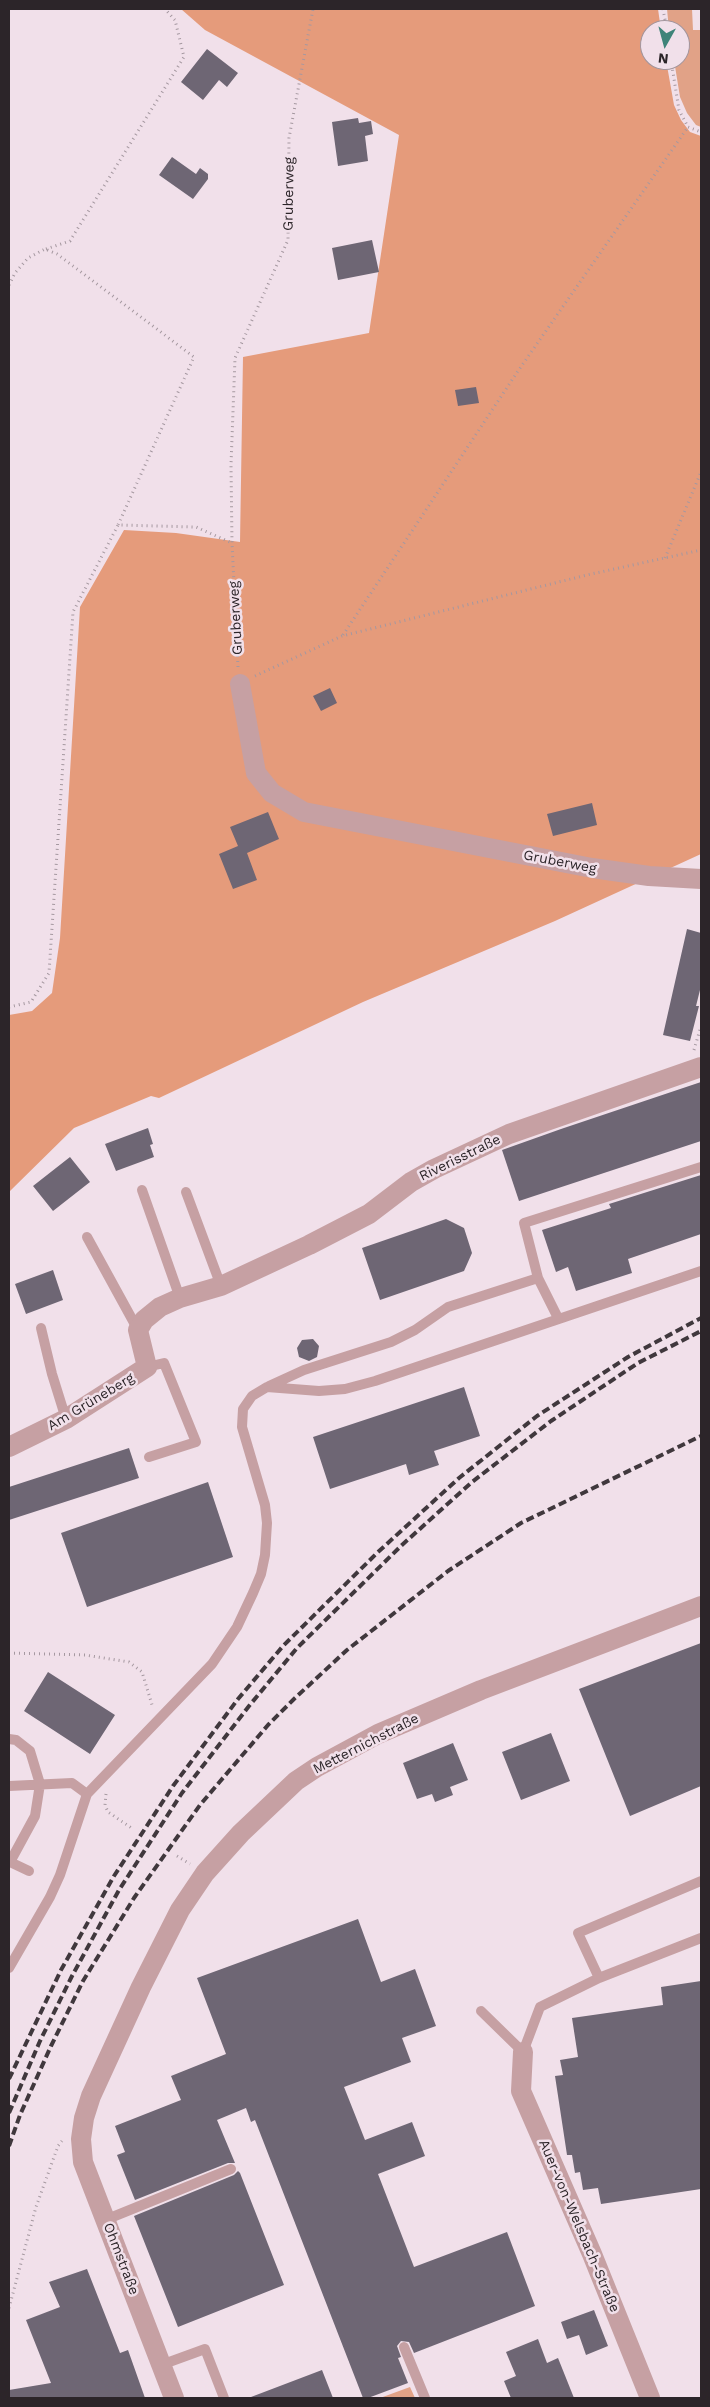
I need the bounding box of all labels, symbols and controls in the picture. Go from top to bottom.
north arrow [640,20,690,70]
text: N [657,50,669,67]
street label: Gruberweg [280,157,298,231]
street label: Gruberweg [226,581,246,655]
street label: Gruberweg [522,847,598,877]
street label: Riverisstraße [417,1131,503,1185]
street label: Am Grüneberg [45,1369,137,1435]
street label: Metternichstraße [310,1710,422,1778]
street label: Auer-von-Welsbach-Straße [535,2137,623,2315]
street label: Ohmstraße [100,2221,142,2297]

